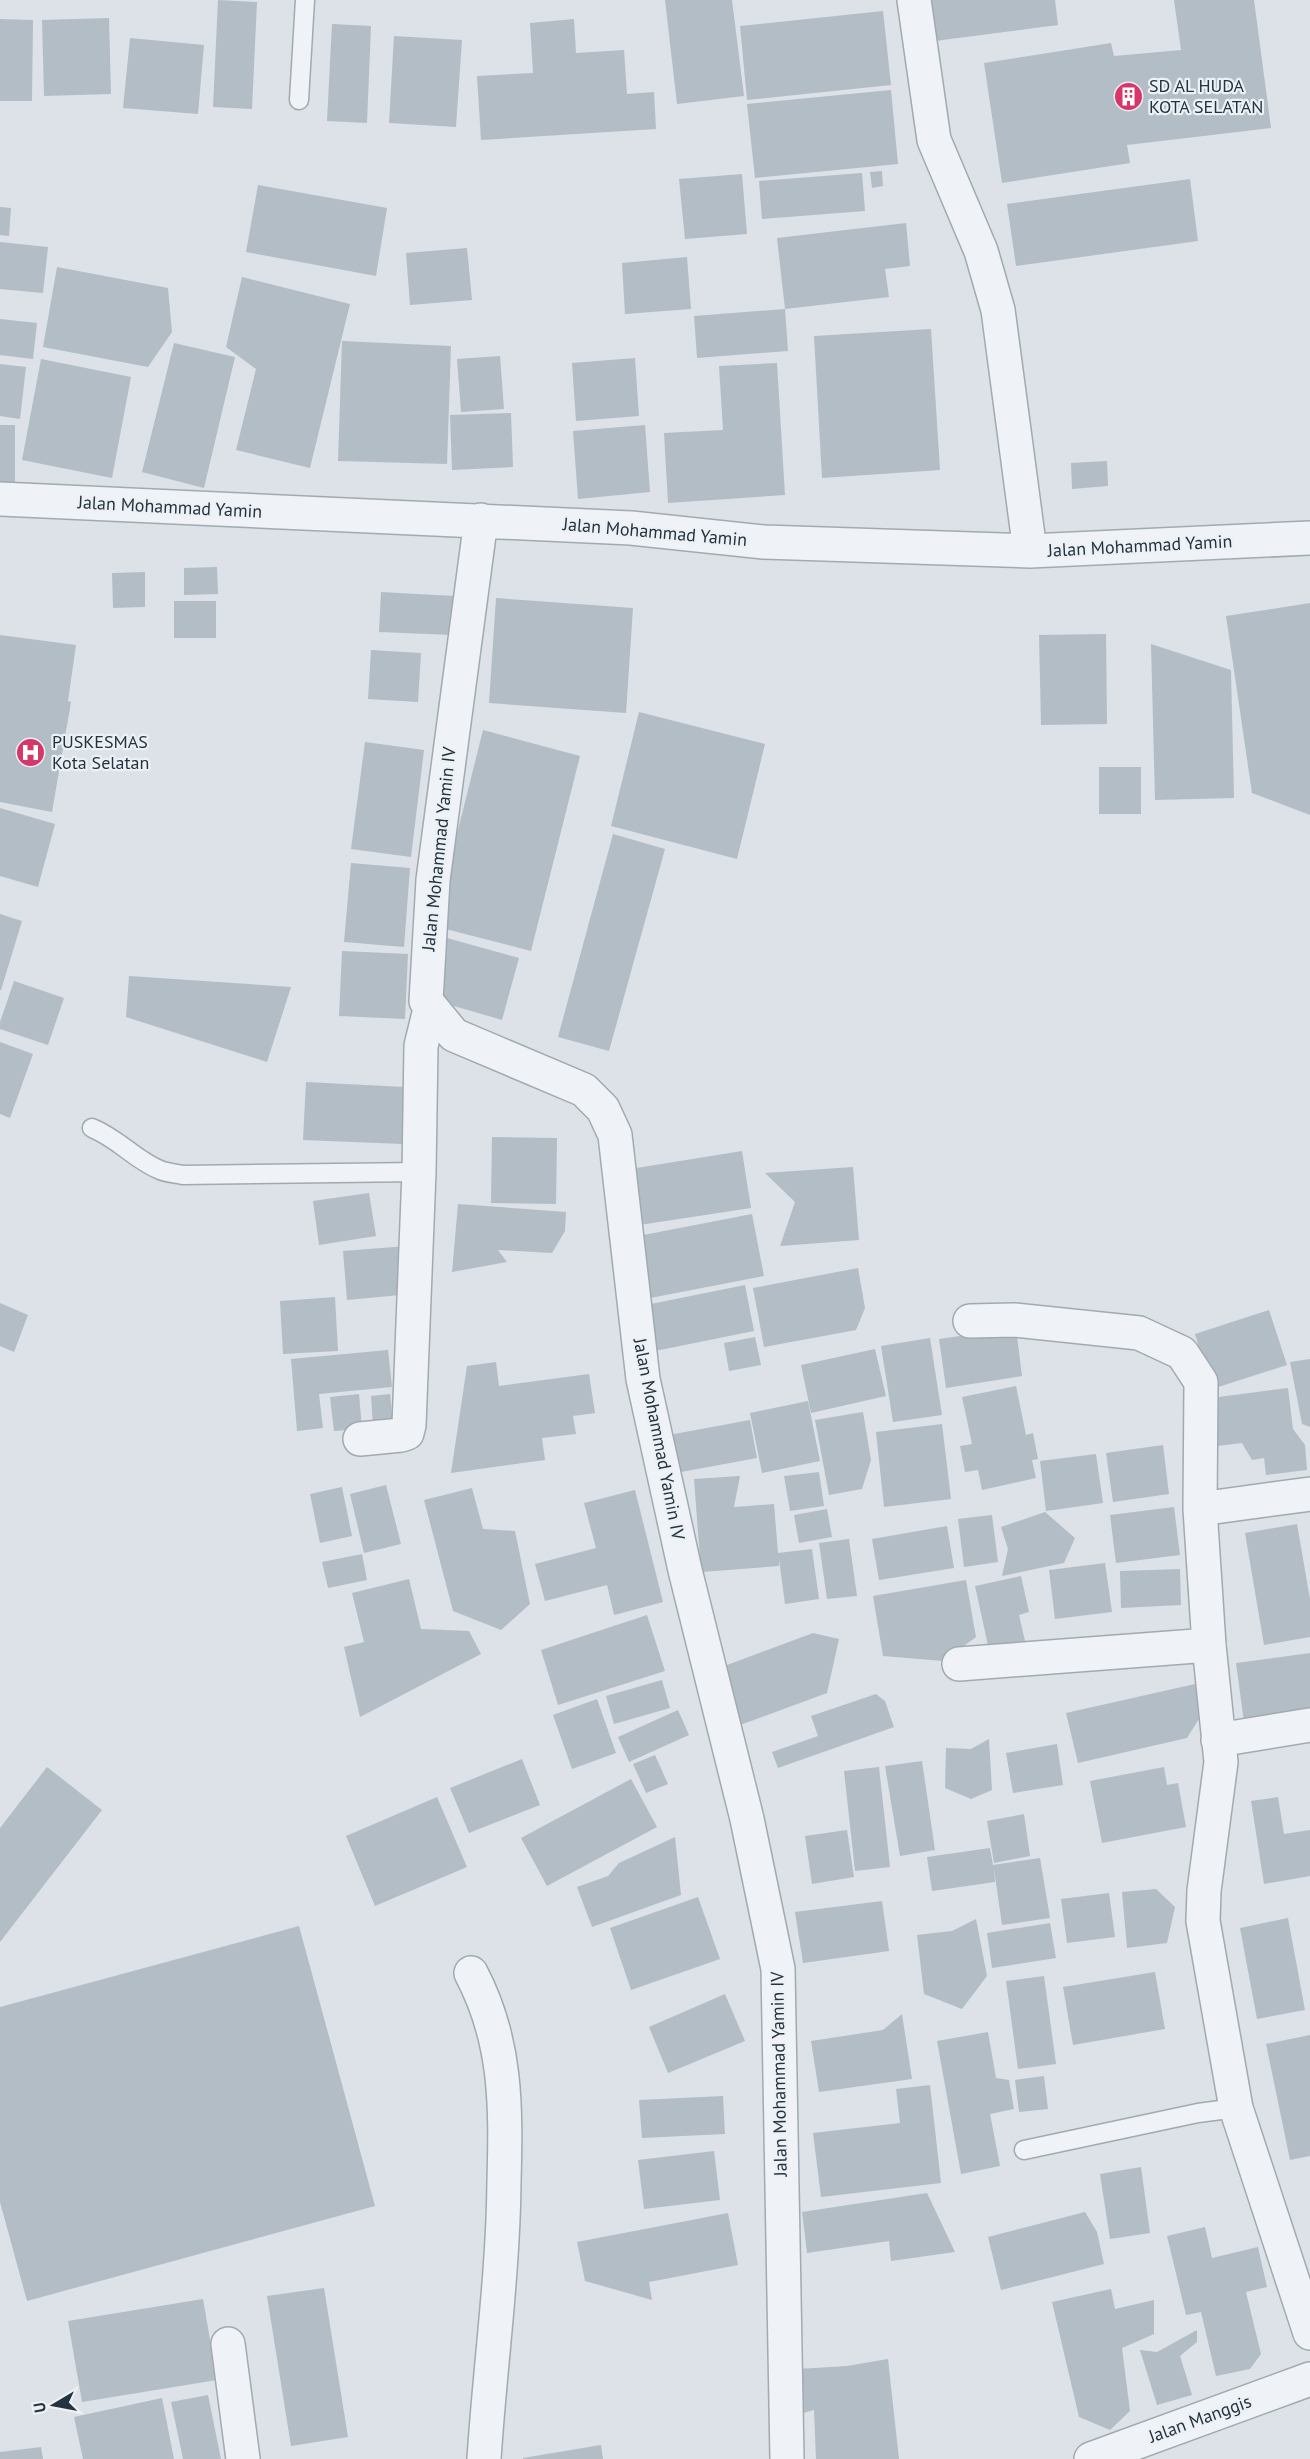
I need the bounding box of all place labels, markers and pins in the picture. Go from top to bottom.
place label: SD AL HUDA KOTA SELATAN [1149,74,1263,118]
building icon: SD AL HUDA KOTA SELATAN [1112,80,1144,112]
place label: PUSKESMAS Kota Selatan [52,730,149,774]
hospital icon: PUSKESMAS Kota Selatan [15,736,47,768]

